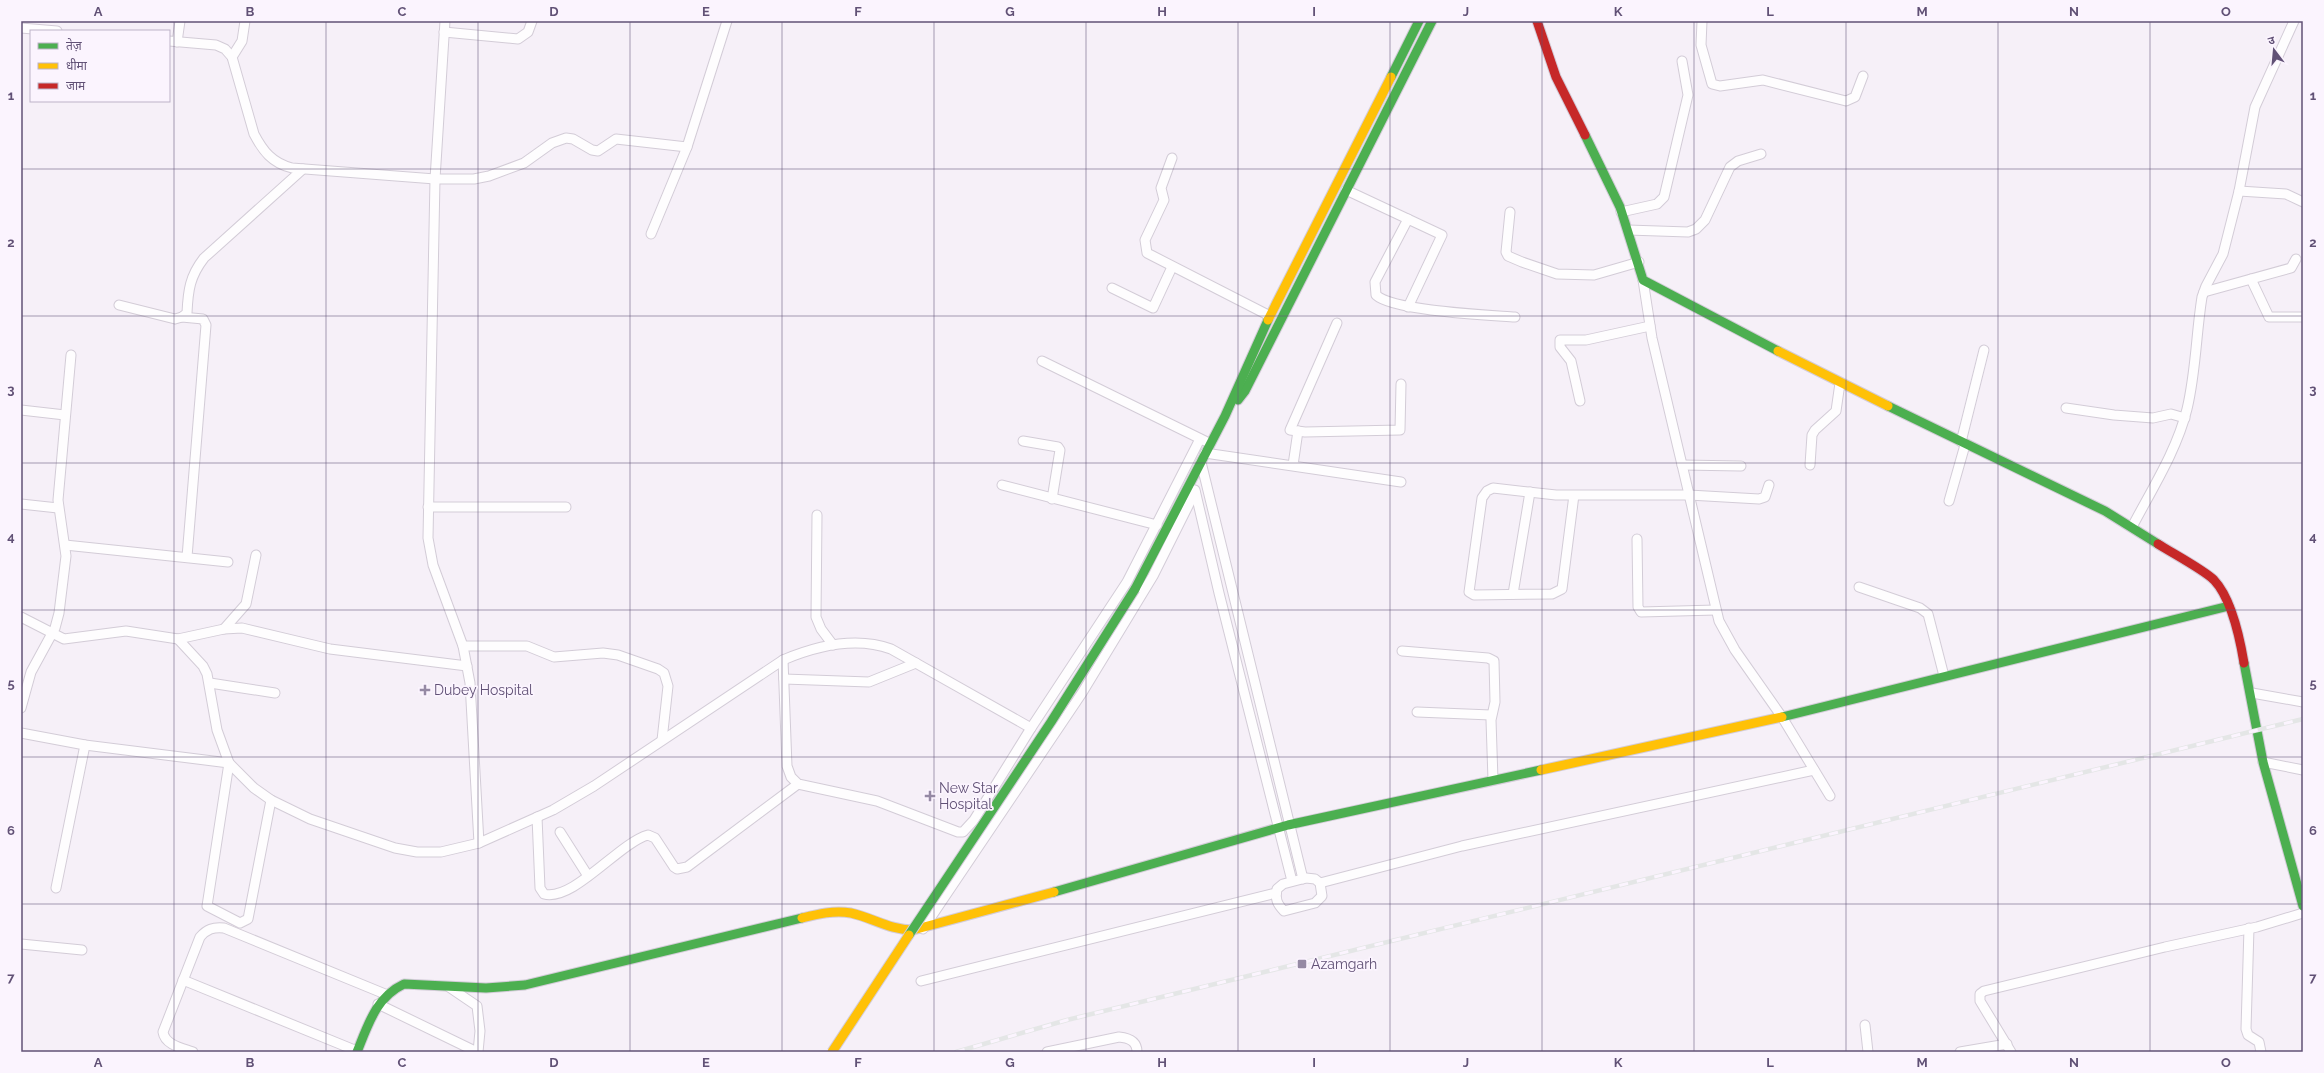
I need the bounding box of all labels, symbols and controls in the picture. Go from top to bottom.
text: A [94,4,103,19]
text: B [246,4,255,19]
text: C [398,4,407,19]
text: D [549,4,559,19]
text: E [702,4,710,19]
text: F [854,4,862,19]
text: G [1005,4,1015,19]
text: H [1157,4,1167,19]
text: I [1312,4,1316,19]
text: J [1463,4,1469,19]
text: K [1614,4,1623,19]
text: L [1766,4,1774,19]
text: M [1916,4,1928,19]
text: N [2069,4,2079,19]
text: O [2221,4,2231,19]
legend [30,30,170,102]
north arrow [2254,30,2294,70]
text: उ [2266,34,2277,48]
text: तेज़ [66,38,83,53]
text: धीमा [66,58,88,73]
text: जाम [66,79,86,93]
text: 1 [8,88,15,103]
text: 1 [2310,88,2317,103]
text: 2 [7,235,15,250]
text: 2 [2309,235,2317,250]
text: 3 [7,382,15,397]
text: 3 [2309,382,2317,397]
text: 4 [7,529,15,544]
text: 4 [2309,529,2317,544]
text: 5 [7,676,15,691]
text: 5 [2309,676,2317,691]
place label: Dubey Hospital [434,682,533,698]
marker: Dubey Hospital [419,684,431,696]
place label: New Star Hospital [939,780,998,812]
marker: New Star Hospital [924,790,936,802]
text: 6 [7,823,15,838]
text: 6 [2309,823,2317,838]
place label: Azamgarh [1311,956,1377,972]
marker: Azamgarh [1296,958,1308,970]
text: 7 [7,970,15,985]
text: 7 [2309,970,2317,985]
text: A [94,1055,103,1070]
text: B [246,1055,255,1070]
text: C [398,1055,407,1070]
text: D [549,1055,559,1070]
text: E [702,1055,710,1070]
text: F [854,1055,862,1070]
text: G [1005,1055,1015,1070]
text: H [1157,1055,1167,1070]
text: I [1312,1055,1316,1070]
text: J [1463,1055,1469,1070]
text: K [1614,1055,1623,1070]
text: L [1766,1055,1774,1070]
text: M [1916,1055,1928,1070]
text: N [2069,1055,2079,1070]
text: O [2221,1055,2231,1070]

